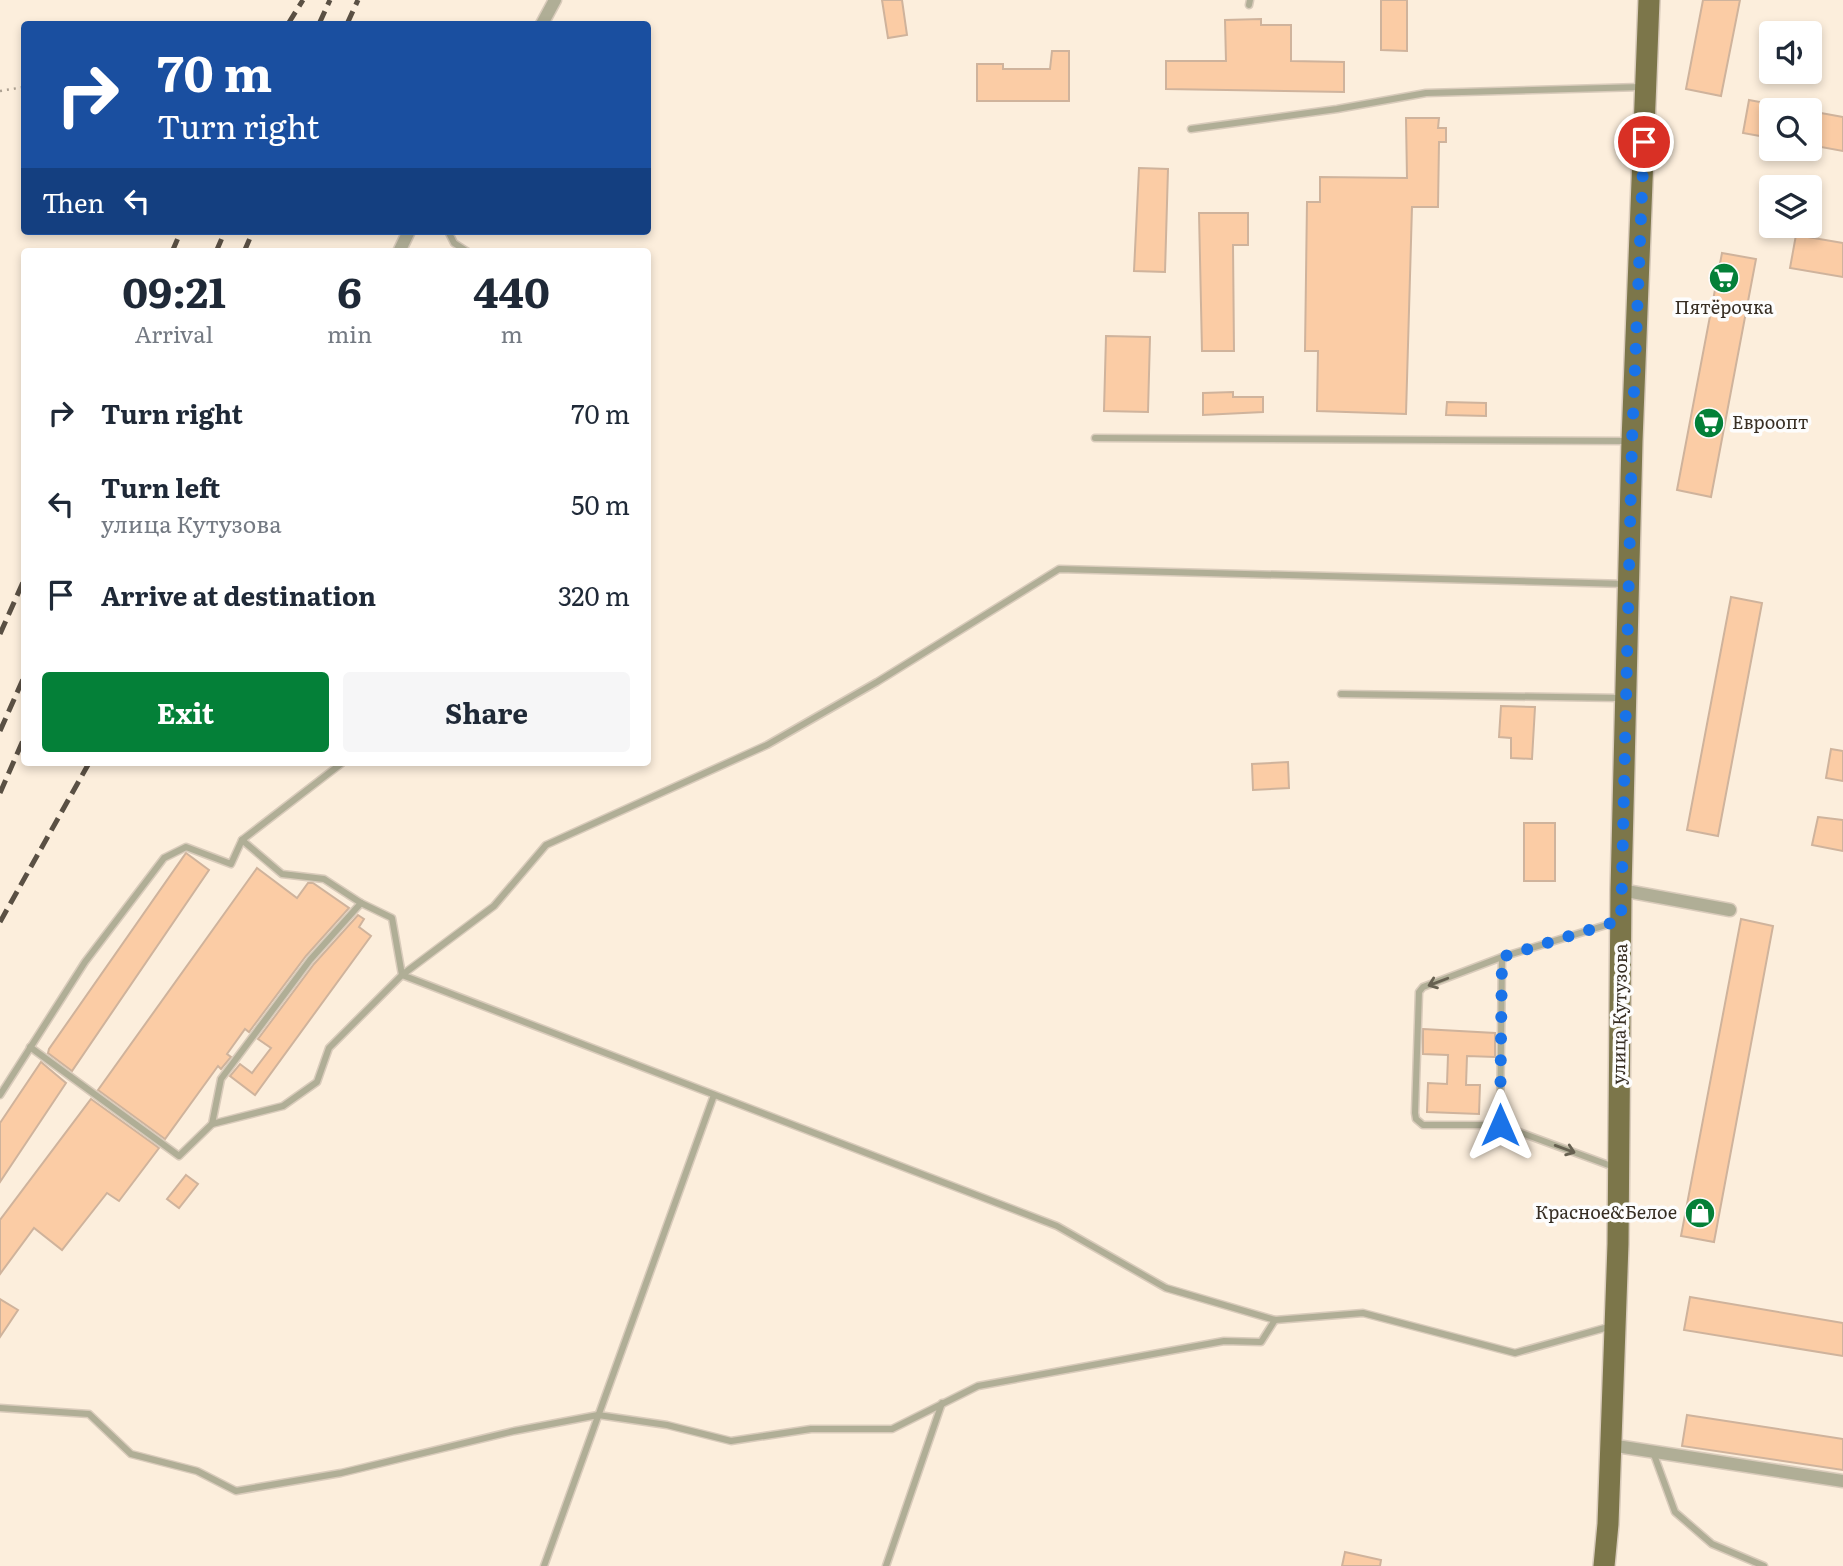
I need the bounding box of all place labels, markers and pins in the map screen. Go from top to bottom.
pin [1614,112,1674,172]
supermarket icon: Пятёрочка [1707,261,1741,295]
place label: Пятёрочка [1674,293,1774,320]
supermarket icon: Евроопт [1692,406,1726,440]
place label: Евроопт [1732,408,1808,435]
shop icon: Красное&Белое [1683,1196,1717,1230]
place label: Красное&Белое [1535,1198,1677,1225]

